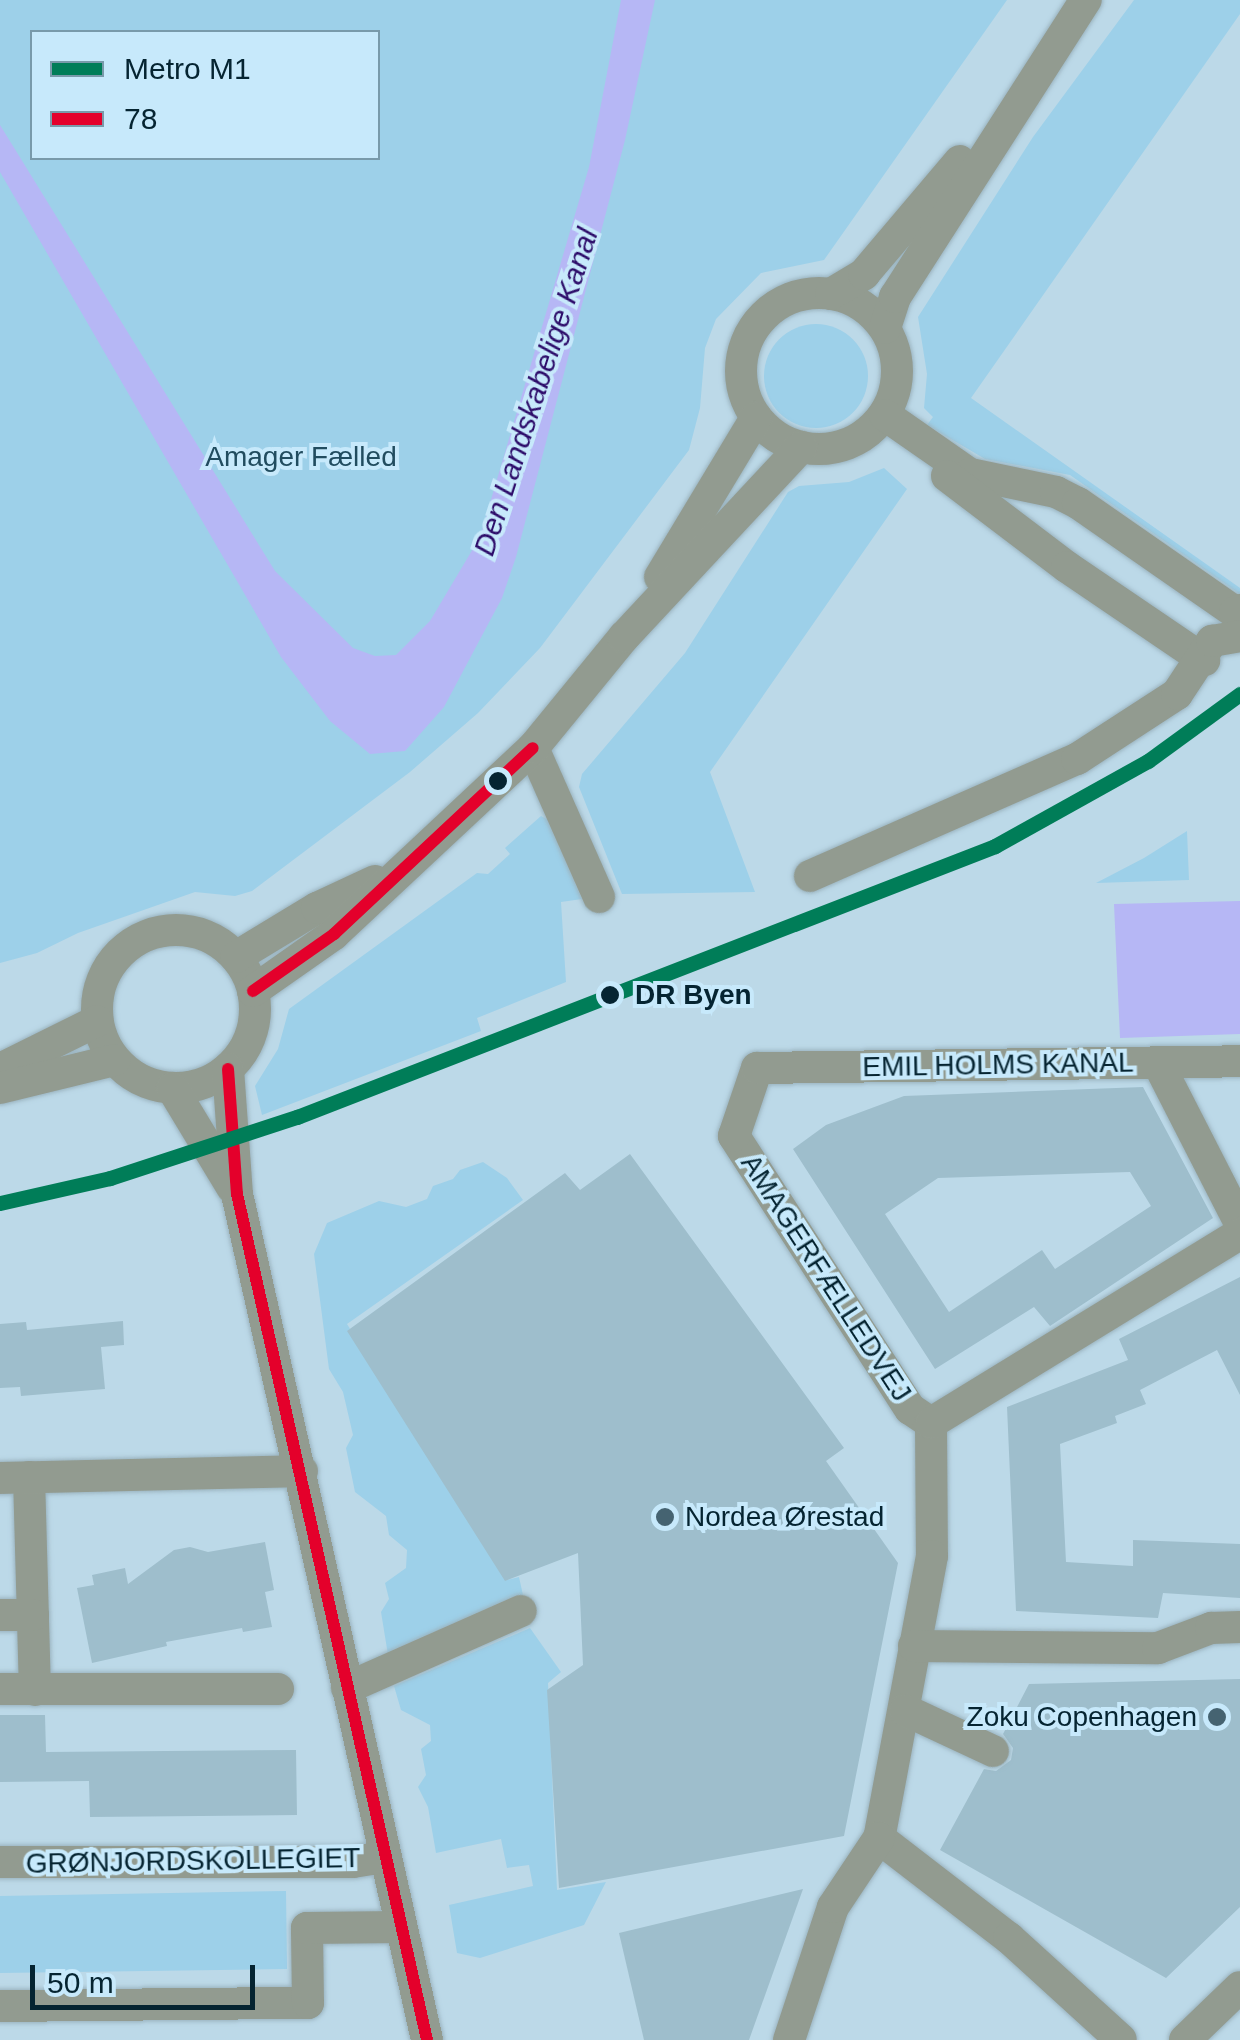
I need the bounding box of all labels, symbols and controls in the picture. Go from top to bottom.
legend [30,30,380,160]
text: Metro M1 [124,52,251,85]
text: 78 [124,102,157,135]
water label: Den Landskabelige Kanal [466,224,606,560]
park label: Amager Fælled [205,440,397,474]
unlabelled marker [488,771,508,791]
place label: DR Byen [635,978,752,1012]
marker: DR Byen [594,979,626,1011]
street label: EMIL HOLMS KANAL [862,1046,1134,1084]
street label: AMAGERFÆLLEDVEJ [734,1148,918,1408]
place label: Nordea Ørestad [685,1500,884,1534]
marker: Nordea Ørestad [654,1506,676,1528]
place label: Zoku Copenhagen [967,1700,1197,1734]
marker: Zoku Copenhagen [1206,1706,1228,1728]
street label: GRØNJORDSKOLLEGIET [25,1841,361,1881]
scale bar [35,1945,260,2007]
text: 50 m [47,1966,114,1999]

